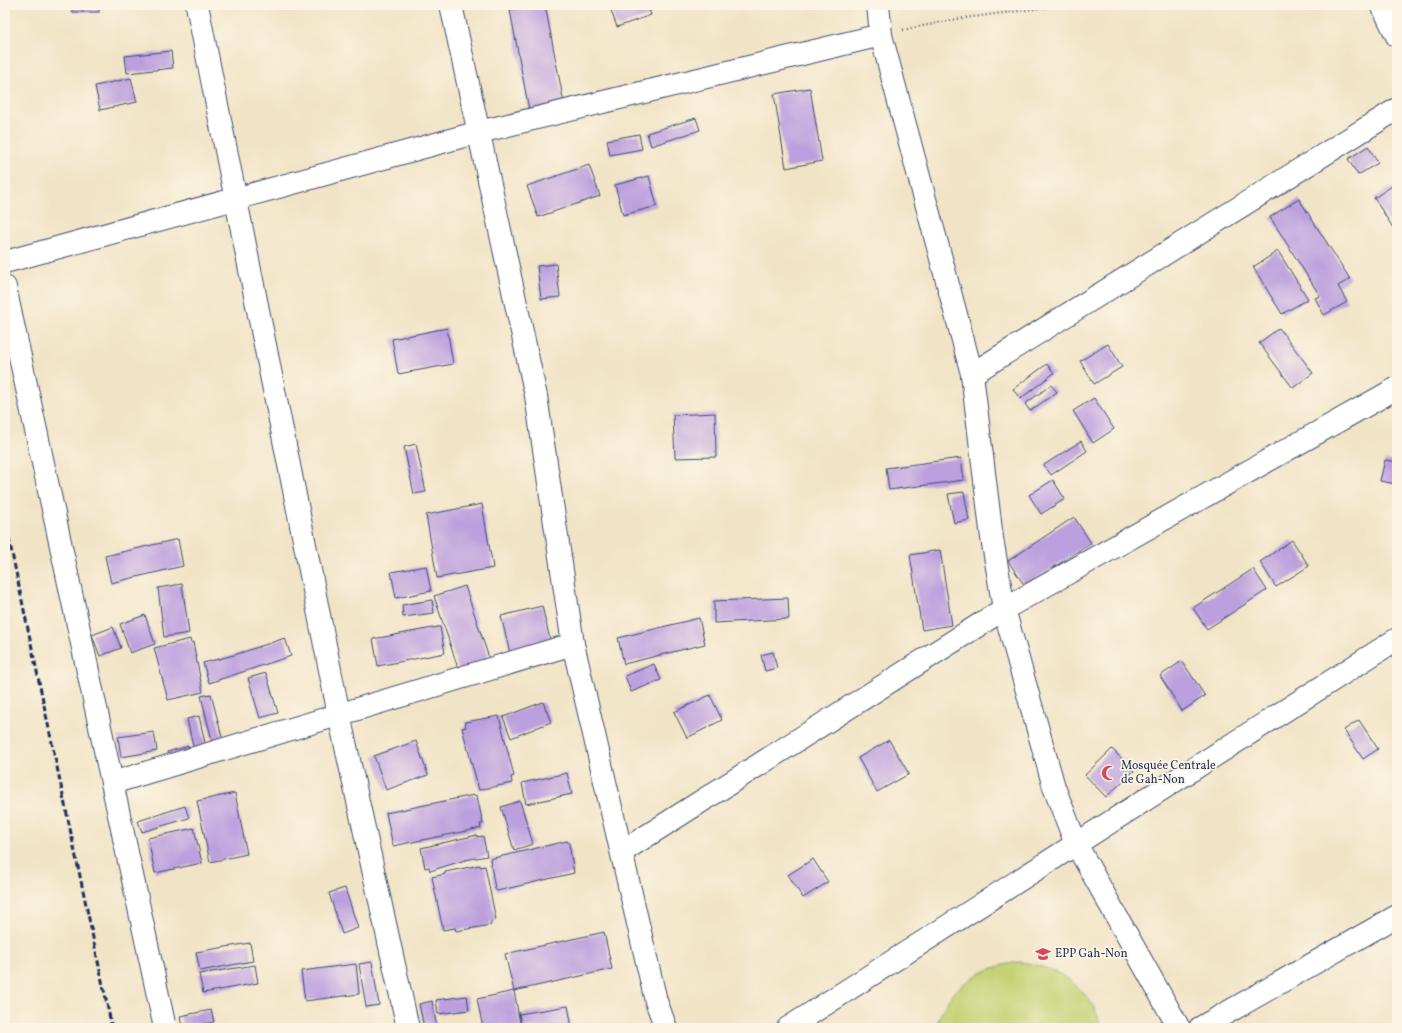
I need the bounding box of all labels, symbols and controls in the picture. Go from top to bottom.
place label: Mosquée Centrale de Gah-Non [1121,758,1216,788]
mosque icon: Mosquée Centrale de Gah-Non [1100,764,1118,782]
school or university icon: EPP Gah-Non [1034,945,1052,963]
place label: EPP Gah-Non [1055,946,1128,962]

